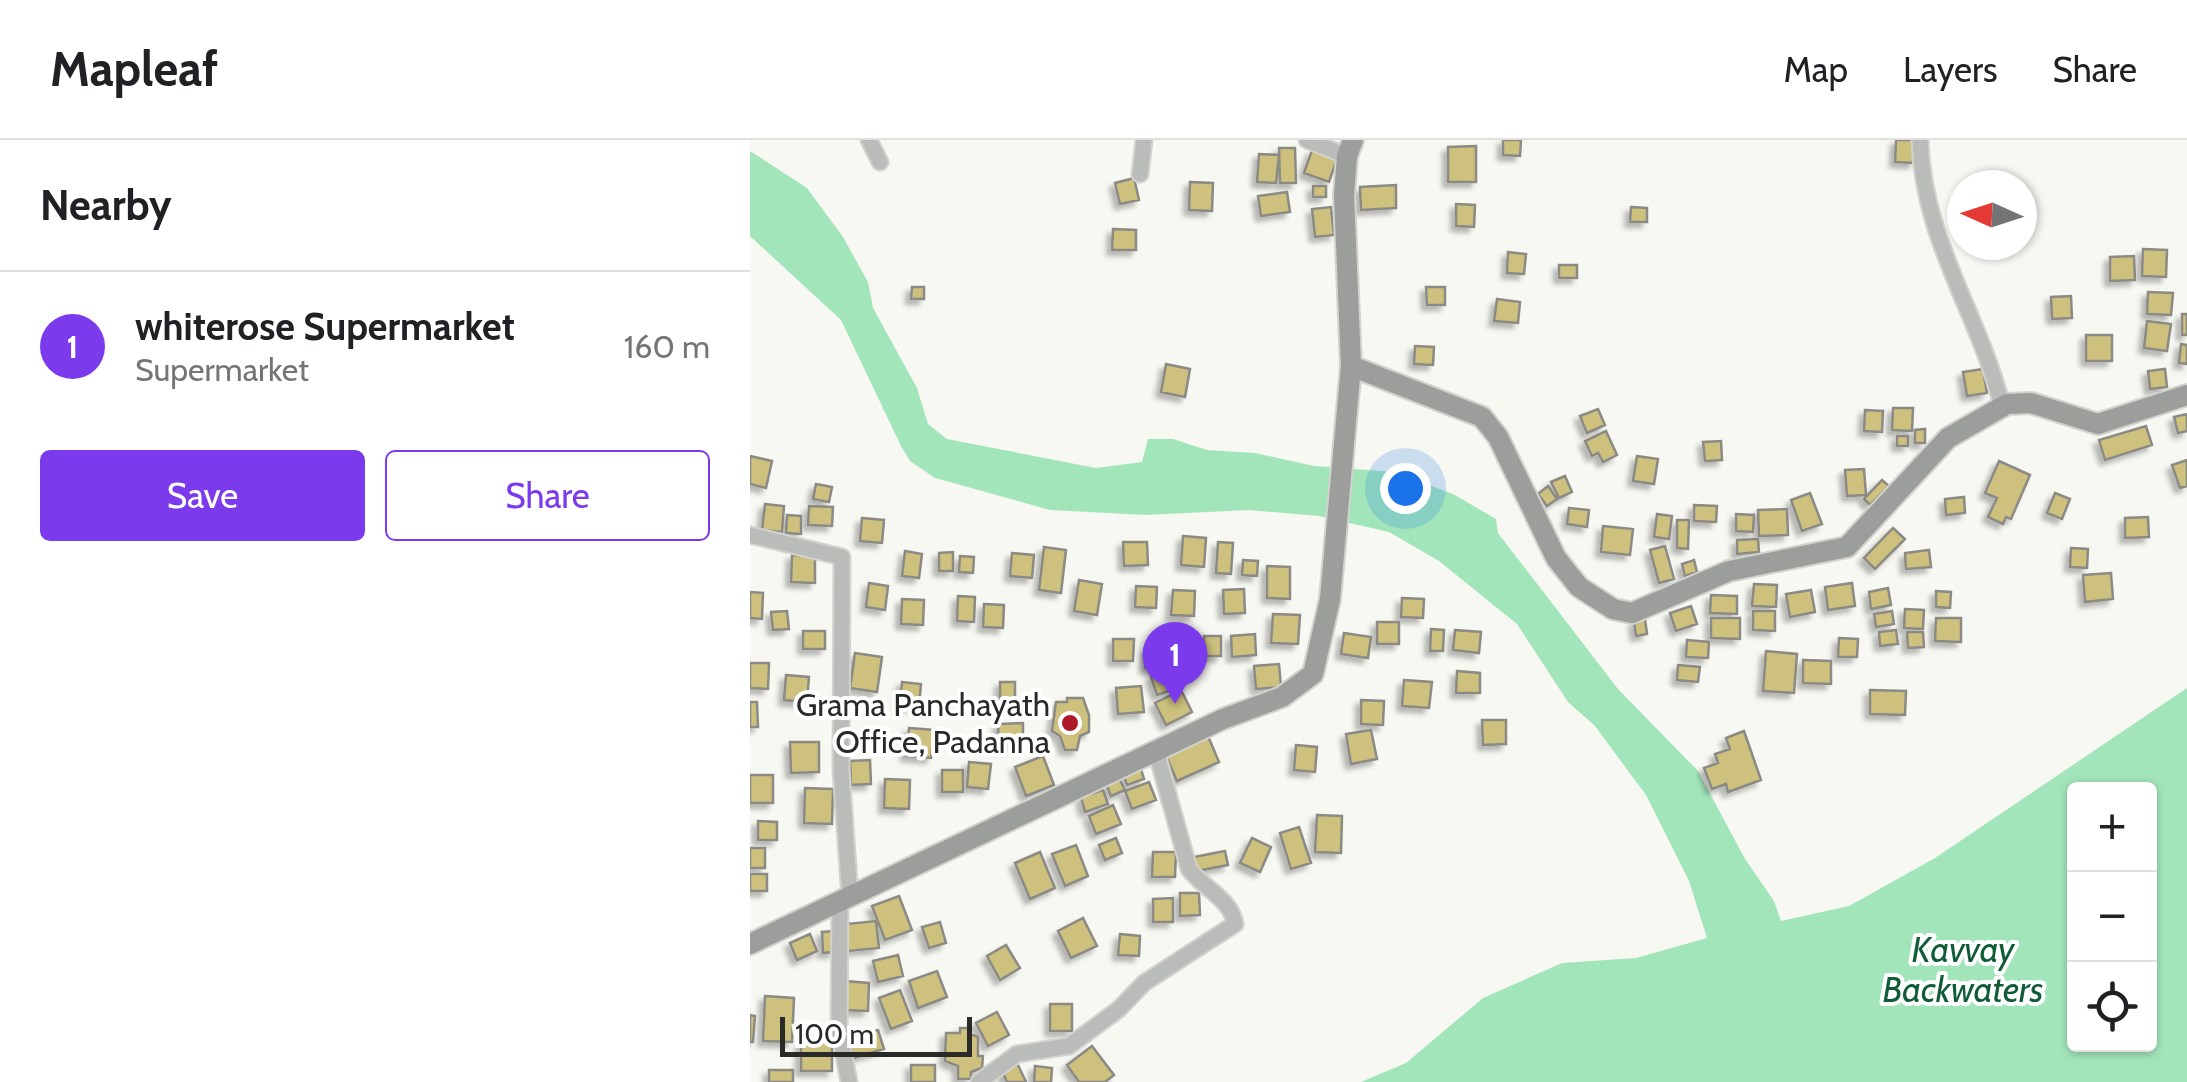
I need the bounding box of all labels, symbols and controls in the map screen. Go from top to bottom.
text: Mapleaf [50,40,218,98]
text: Map [1784,48,1848,91]
text: Layers [1903,48,1997,91]
text: Share [2052,48,2137,91]
north arrow [1947,170,2037,260]
text: Nearby [40,179,172,231]
text: whiterose Supermarket [135,303,515,350]
text: 1 [67,327,78,366]
text: 160 m [624,327,710,366]
text: Supermarket [135,350,309,389]
button: Save [40,450,365,541]
button: Share [385,450,710,541]
your location [1380,463,1431,514]
pin: 1 [1142,622,1208,704]
place label: Grama Panchayath Office, Padanna [796,685,1051,761]
marker: Grama Panchayath Office, Padanna [1059,712,1081,734]
map controls [2067,782,2157,1052]
button: + [2067,782,2157,872]
button: − [2067,872,2157,962]
water label: Kavvay Backwaters [1883,928,2043,1011]
button: locate [2067,962,2157,1052]
scale bar [780,1012,972,1056]
text: 100 m [795,1017,874,1051]

